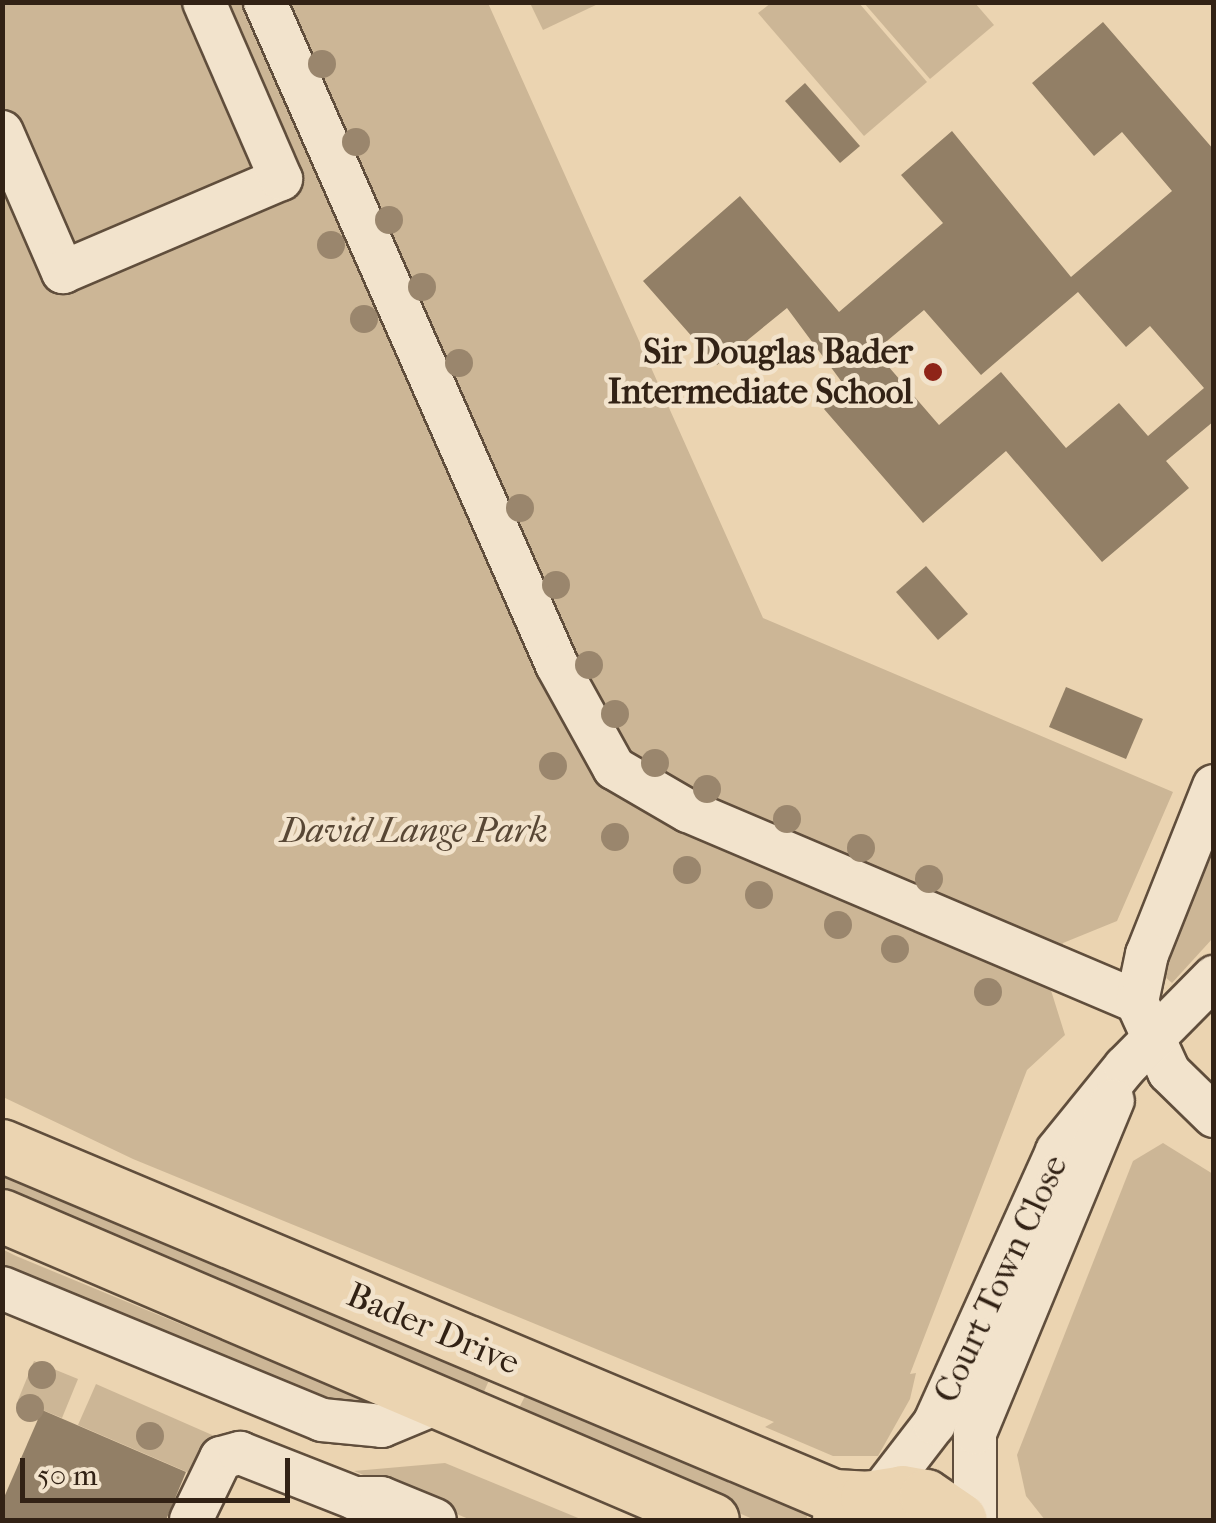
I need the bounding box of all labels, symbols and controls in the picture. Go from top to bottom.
place label: Sir Douglas Bader Intermediate School [608,331,913,413]
marker: Sir Douglas Bader Intermediate School [922,361,944,383]
park label: David Lange Park [280,810,548,852]
street label: Court Town Close [925,1149,1077,1409]
street label: Bader Drive [340,1274,526,1384]
scale bar [25,1438,295,1500]
text: 50 m [37,1458,98,1493]

